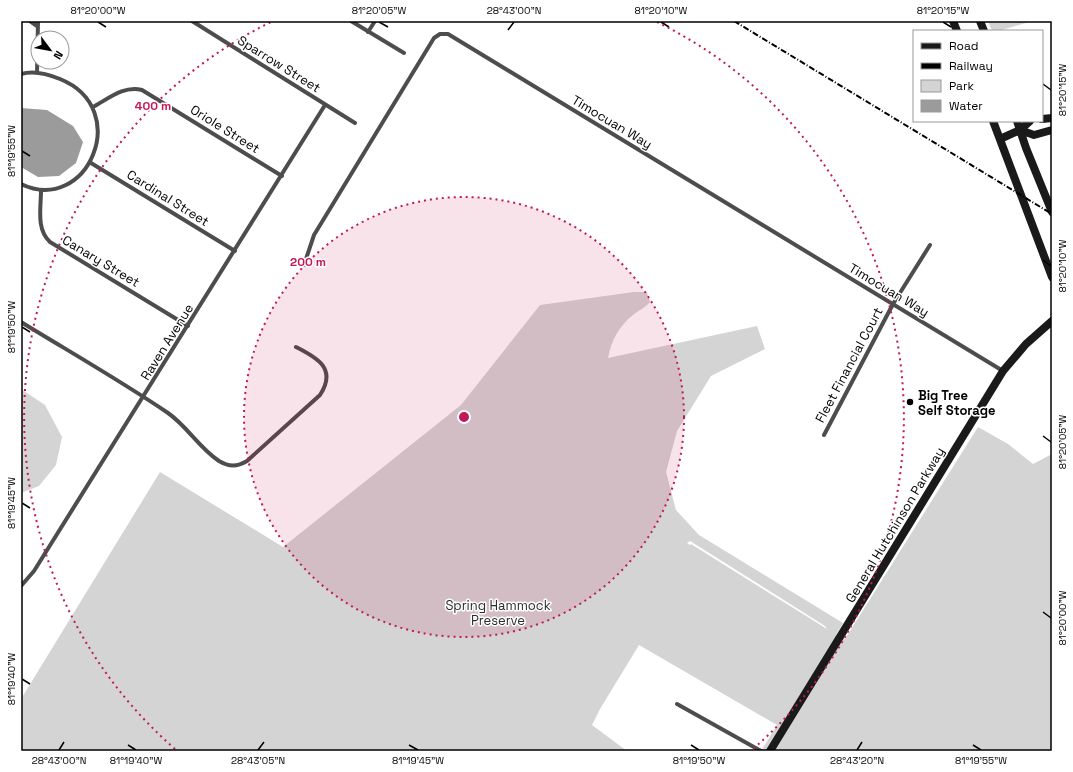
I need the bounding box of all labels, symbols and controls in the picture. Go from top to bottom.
text: 81°20'00"W [71,4,126,17]
text: 81°20'05"W [352,4,407,17]
text: 28°43'00"N [487,4,541,17]
text: 81°20'10"W [635,4,688,17]
text: 81°20'15"W [917,4,969,17]
north arrow [30,30,70,70]
legend [913,30,1043,122]
street label: Sparrow Street [234,32,324,96]
text: Road [949,38,978,54]
text: N [51,48,66,62]
text: Railway [949,58,993,74]
text: 81°20'15"W [1056,64,1069,116]
text: Park [949,78,974,94]
street label: Timocuan Way [569,91,655,153]
text: 400 m [135,98,171,114]
text: Water [949,98,983,114]
street label: Oriole Street [187,101,263,157]
text: 81°19'55"W [5,125,18,177]
street label: Cardinal Street [124,166,212,230]
street label: Canary Street [59,231,143,291]
text: 81°20'10"W [1056,239,1069,292]
text: 200 m [290,254,326,270]
street label: Timocuan Way [846,259,932,321]
text: 81°19'50"W [5,301,18,353]
street label: Raven Avenue [137,301,197,383]
street label: Fleet Financial Court [811,304,887,426]
place label: Big Tree Self Storage [918,387,996,419]
marker: Big Tree Self Storage [905,397,915,407]
centre of rings [457,410,471,424]
text: 81°20'05"W [1056,414,1069,469]
street label: General Hutchinson Parkway [842,444,948,606]
text: 81°19'45"W [5,477,18,529]
text: 81°20'00"W [1056,590,1069,646]
park label: Spring Hammock Preserve [445,597,551,629]
text: 81°19'40"W [5,653,18,705]
text: 28°43'00"N [32,754,86,767]
text: 81°19'40"W [110,754,162,767]
text: 28°43'05"N [231,754,285,767]
text: 81°19'45"W [392,754,444,767]
text: 81°19'50"W [673,754,725,767]
text: 28°43'20"N [830,754,884,767]
text: 81°19'55"W [955,754,1007,767]

